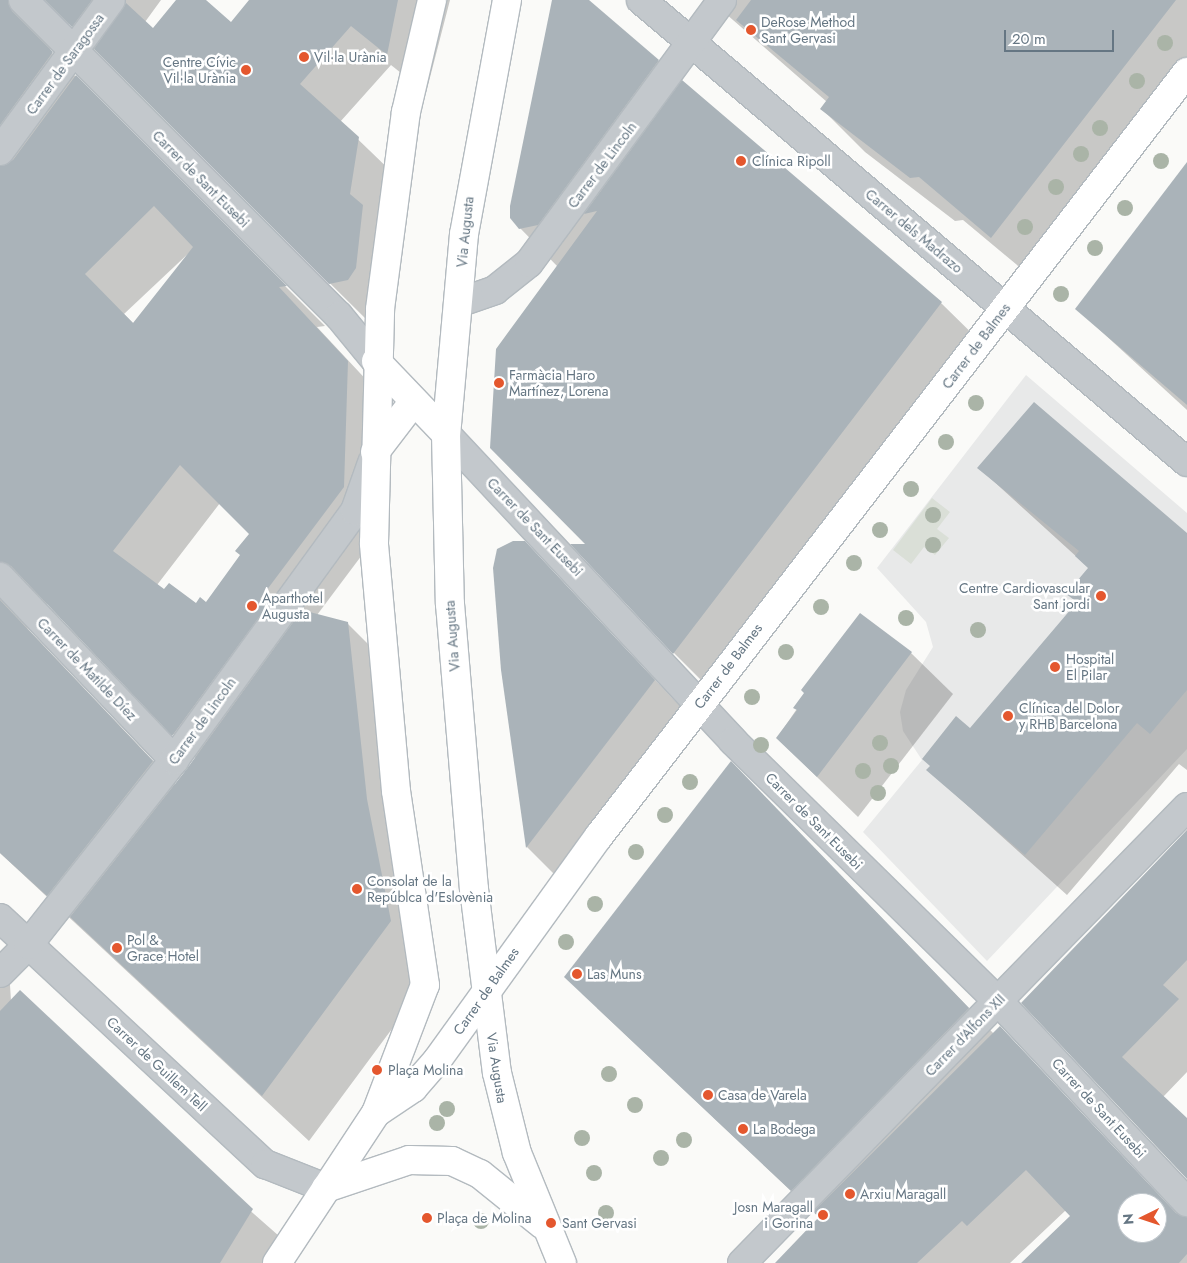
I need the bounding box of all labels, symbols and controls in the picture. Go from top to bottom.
street label: Carrer de Saragossa [23,10,107,118]
place label: DeRose Method Sant Gervasi [761,14,855,46]
scale bar [1007,20,1117,52]
marker: DeRose Method Sant Gervasi [745,24,757,36]
text: 20 m [1012,28,1046,50]
place label: Vil·la Urània [314,49,387,65]
marker: Vil·la Urània [298,51,310,63]
place label: Centre Cívic Vil·la Urània [163,54,236,86]
marker: Centre Cívic Vil·la Urània [240,64,252,76]
street label: Carrer de Lincoln [564,119,640,211]
street label: Carrer de Sant Eusebi [149,127,253,231]
place label: Clínica Ripoll [752,153,831,169]
marker: Clínica Ripoll [734,154,748,168]
street label: Carrer dels Madrazo [862,185,966,277]
street label: Via Augusta [453,196,477,268]
street label: Carrer de Balmes [938,300,1014,392]
place label: Farmàcia Haro Martínez, Lorena [509,367,608,400]
marker: Farmàcia Haro Martínez, Lorena [493,377,505,389]
street label: Carrer de Sant Eusebi [484,474,586,580]
place label: Centre Cardiovascular Sant jordi [959,580,1090,612]
marker: Centre Cardiovascular Sant jordi [1094,589,1108,603]
place label: Aparthotel Augusta [262,590,323,622]
marker: Aparthotel Augusta [246,600,258,612]
street label: Via Augusta [441,600,463,672]
street label: Carrer de Matilde Díez [34,614,140,724]
street label: Carrer de Balmes [690,620,766,712]
place label: Hospital El Pilar [1066,651,1114,684]
marker: Hospital El Pilar [1048,660,1062,674]
street label: Carrer de Lincoln [165,674,239,768]
place label: Clínica del Dolor y RHB Barcelona [1019,700,1120,732]
marker: Clínica del Dolor y RHB Barcelona [1001,709,1015,723]
street label: Carrer de Sant Eusebi [762,769,866,873]
place label: Consolat de la Repúblca d'Eslovènia [367,873,493,906]
marker: Consolat de la Repúblca d'Eslovènia [351,883,363,895]
place label: Pol & Grace Hotel [127,932,199,964]
marker: Pol & Grace Hotel [111,942,123,954]
street label: Carrer de Balmes [450,944,522,1038]
place label: Las Muns [587,966,642,982]
marker: Las Muns [571,968,583,980]
street label: Carrer d'Alfons XII [922,990,1008,1080]
street label: Carrer de Guillem Tell [103,1013,211,1115]
street label: Via Augusta [483,1032,511,1104]
street label: Carrer de Sant Eusebi [1048,1055,1150,1161]
place label: Plaça Molina [388,1062,463,1078]
marker: Plaça Molina [370,1063,384,1077]
place label: Casa de Varela [718,1087,807,1103]
marker: Casa de Varela [702,1089,714,1101]
place label: La Bodega [753,1121,816,1137]
marker: La Bodega [737,1123,749,1135]
place label: Arxiu Maragall [860,1186,946,1202]
marker: Arxiu Maragall [844,1188,856,1200]
north arrow [1117,1193,1167,1243]
place label: Josn Maragall i Gorina [734,1199,813,1232]
marker: Josn Maragall i Gorina [817,1209,829,1221]
place label: Plaça de Molina [437,1210,532,1226]
marker: Plaça de Molina [421,1212,433,1224]
text: N [1118,1213,1138,1225]
place label: Sant Gervasi [562,1215,637,1231]
marker: Sant Gervasi [544,1216,558,1230]

